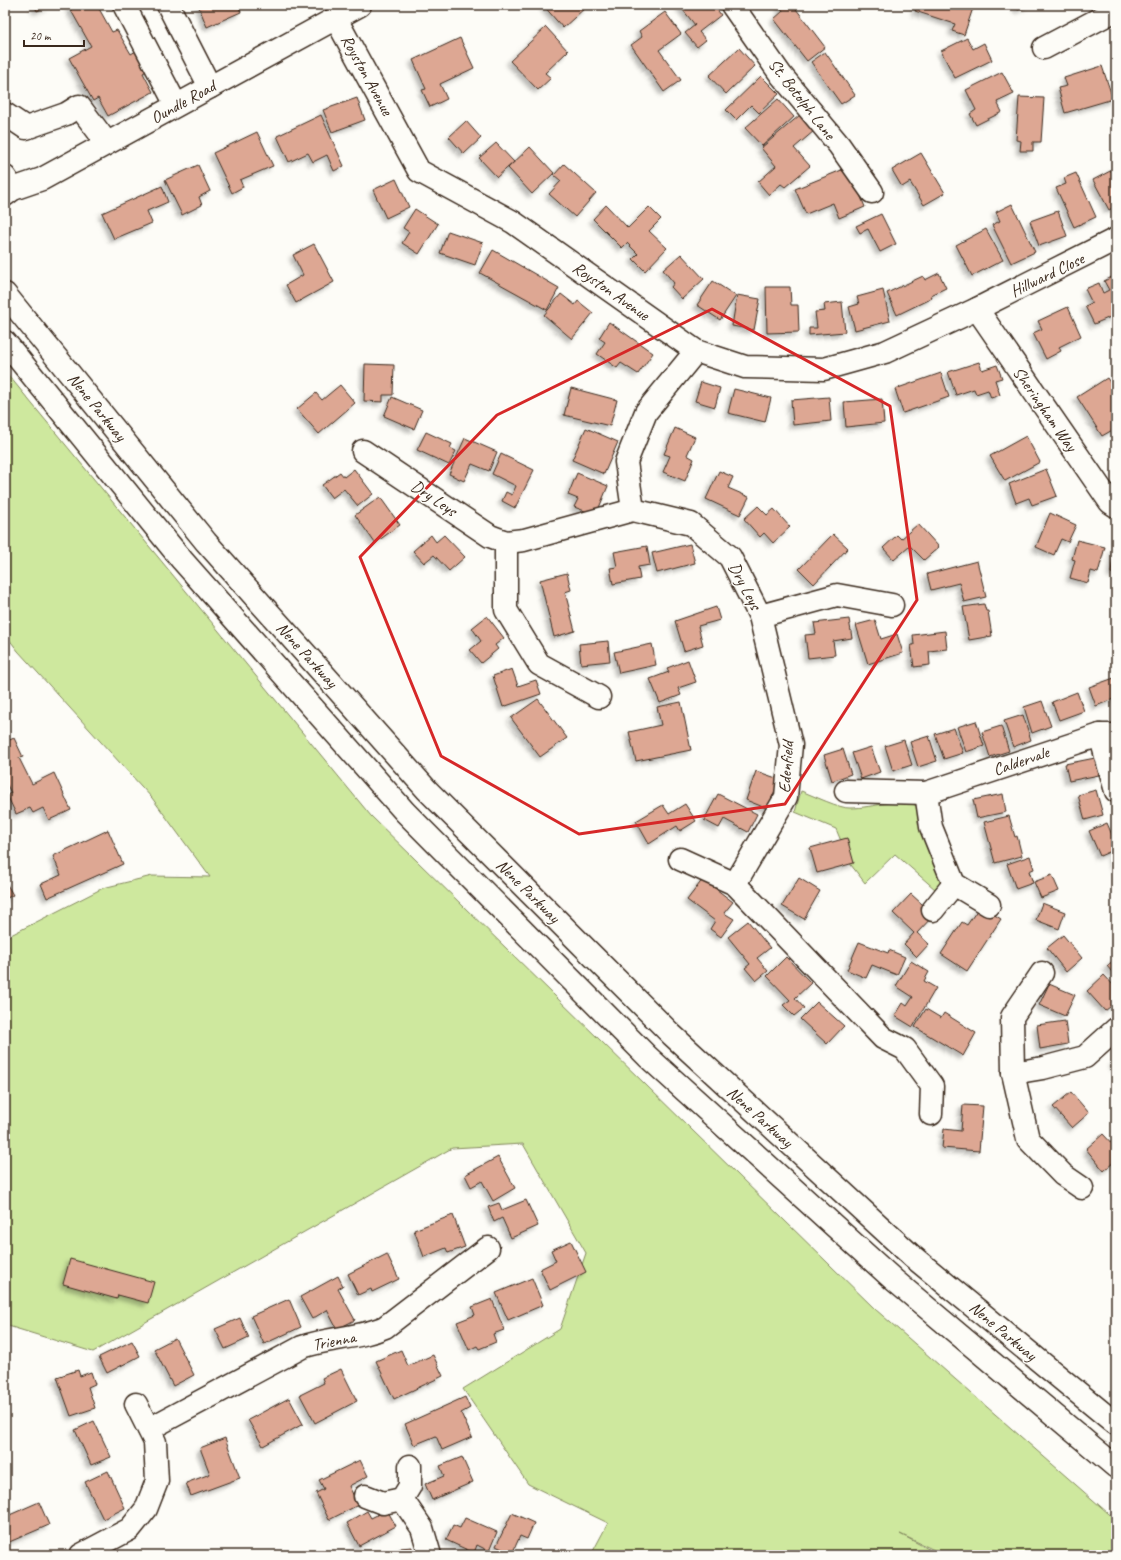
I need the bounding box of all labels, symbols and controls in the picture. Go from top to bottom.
scale bar [24,22,84,48]
text: 20 m [30,28,52,44]
street label: Royston Avenue [336,31,398,120]
street label: St. Botolph Lane [764,54,841,145]
street label: Oundle Road [147,75,221,128]
street label: Hillward Close [1007,248,1089,302]
street label: Royston Avenue [569,257,655,326]
street label: Sheringham Way [1008,363,1083,456]
street label: Nene Parkway [63,369,132,446]
street label: Dry Leys [407,475,463,522]
street label: Dry Leys [724,559,767,615]
street label: Nene Parkway [272,618,343,693]
street label: Edenfield [774,738,798,794]
street label: Caldervale [990,741,1053,780]
street label: Nene Parkway [492,855,565,928]
street label: Nene Parkway [723,1082,798,1153]
street label: Nene Parkway [965,1297,1042,1366]
street label: Trienna [311,1326,359,1355]

